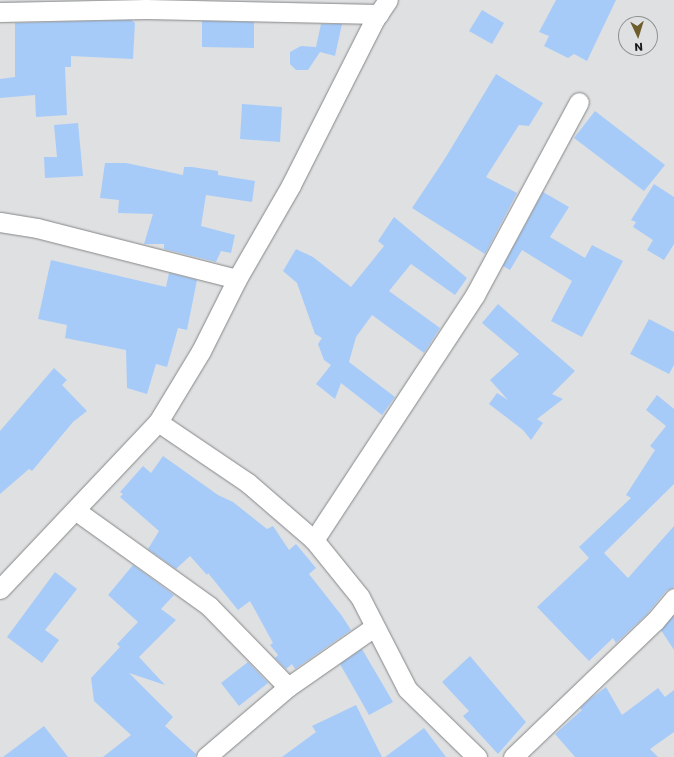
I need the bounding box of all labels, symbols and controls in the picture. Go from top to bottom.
north arrow [618,16,658,56]
text: N [634,39,643,55]

